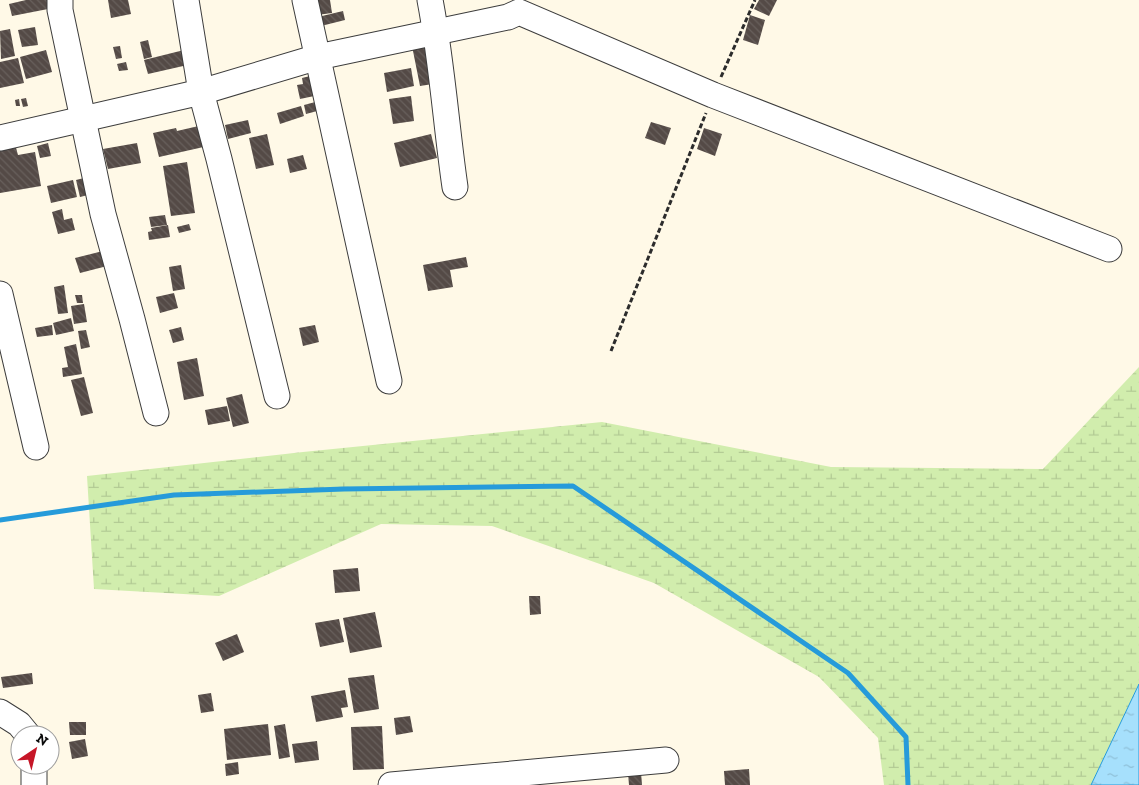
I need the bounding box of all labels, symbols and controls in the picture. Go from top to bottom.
north arrow [10,725,60,775]
text: N [33,730,52,750]

